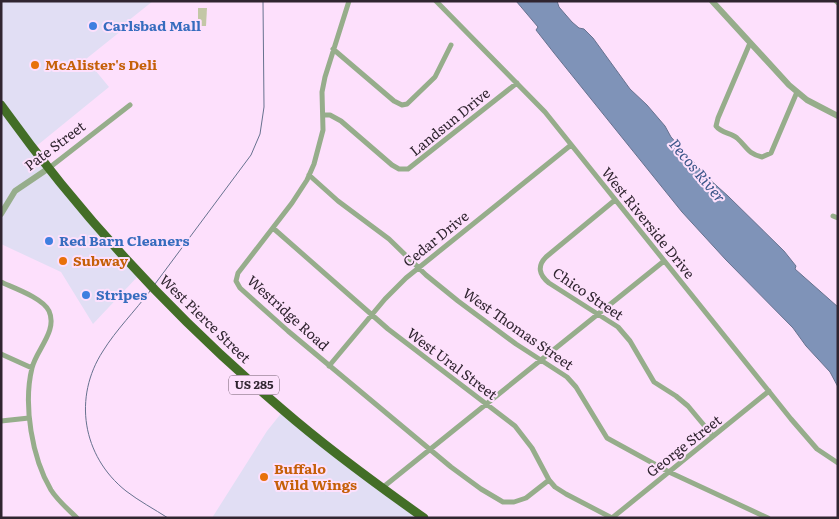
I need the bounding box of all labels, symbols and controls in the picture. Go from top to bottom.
place label: Carlsbad Mall [103,15,201,35]
marker: Carlsbad Mall [87,20,99,32]
place label: McAlister's Deli [45,54,157,74]
marker: McAlister's Deli [29,59,41,71]
street label: Landsun Drive [405,83,494,160]
street label: Pate Street [20,116,89,175]
water label: Pecos River [664,133,732,207]
street label: West Riverside Drive [598,162,700,282]
street label: Cedar Drive [398,206,472,271]
place label: Red Barn Cleaners [59,230,190,250]
marker: Red Barn Cleaners [43,235,55,247]
place label: Subway [73,250,128,270]
marker: Subway [57,255,69,267]
street label: Chico Street [549,262,628,324]
street label: West Pierce Street [156,270,256,367]
street label: Westridge Road [243,270,334,355]
street label: West Thomas Street [459,282,578,374]
place label: Stripes [96,284,147,304]
marker: Stripes [80,289,92,301]
street label: West Ural Street [403,323,502,404]
road number: US 285 [229,376,279,394]
street label: George Street [642,409,725,481]
place label: Buffalo Wild Wings [274,458,357,494]
marker: Buffalo Wild Wings [258,471,270,483]

